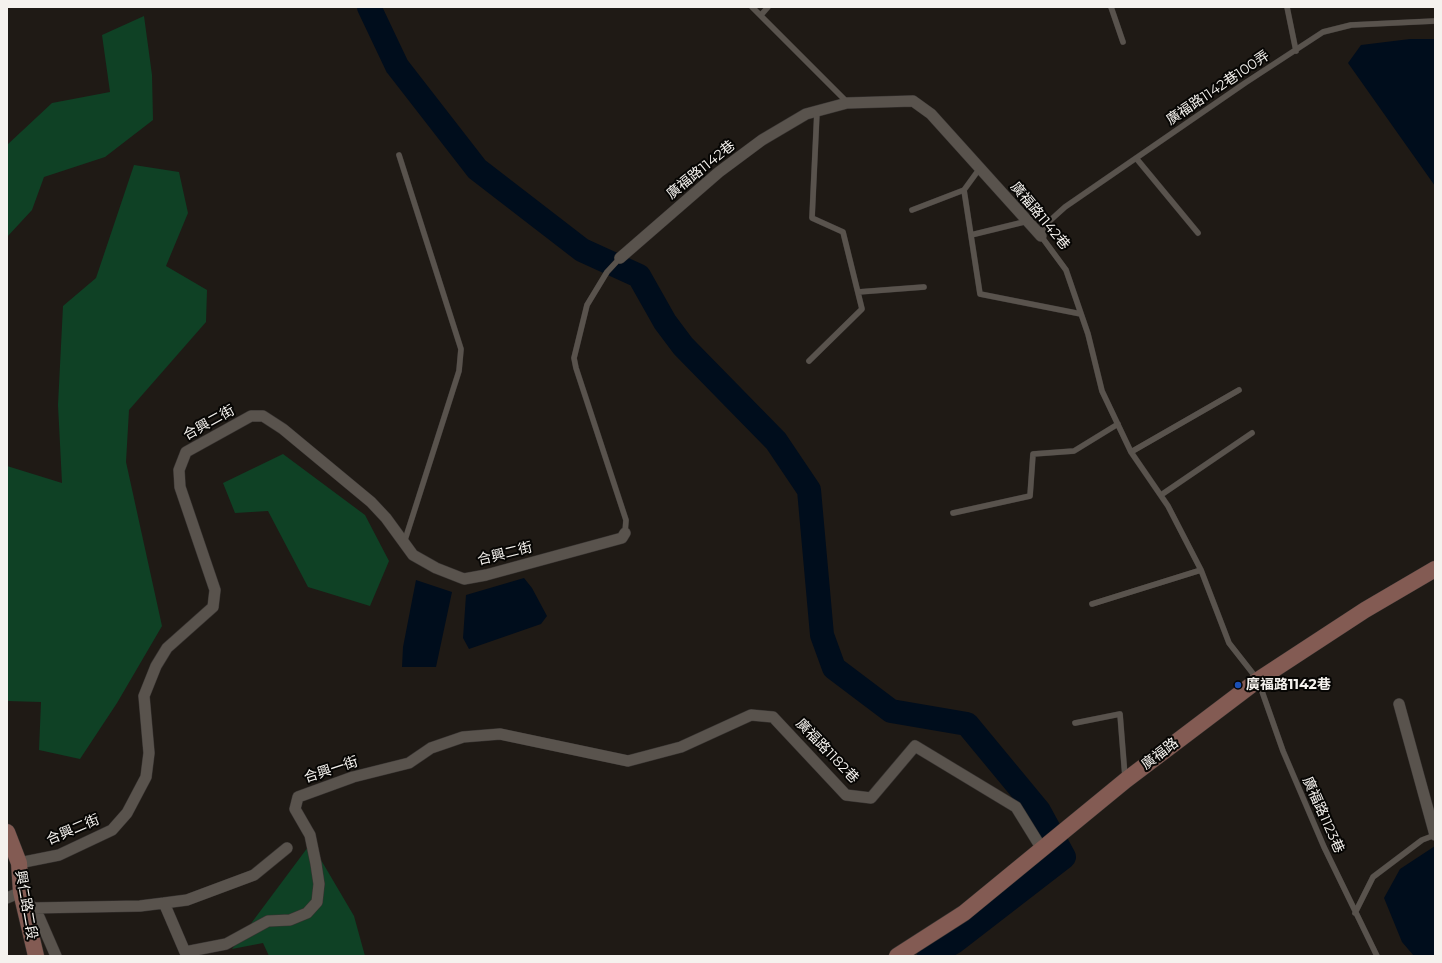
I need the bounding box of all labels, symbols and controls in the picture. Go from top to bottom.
street label: 廣福路1142巷100弄 [1163,47,1273,129]
street label: 廣福路1142巷 [663,137,739,203]
street label: 廣福路1142巷 [1007,179,1073,253]
street label: 合興二街 [180,402,238,444]
street label: 合興二街 [476,539,534,569]
place label: 廣福路1142巷 [1246,677,1331,693]
marker: 廣福路1142巷 [1233,680,1243,690]
street label: 廣福路1182巷 [792,715,862,787]
street label: 廣福路 [1138,735,1182,773]
street label: 合興一街 [302,753,360,787]
street label: 廣福路1123巷 [1299,774,1347,856]
street label: 合興二街 [44,811,102,849]
street label: 興仁路二段 [12,869,40,941]

